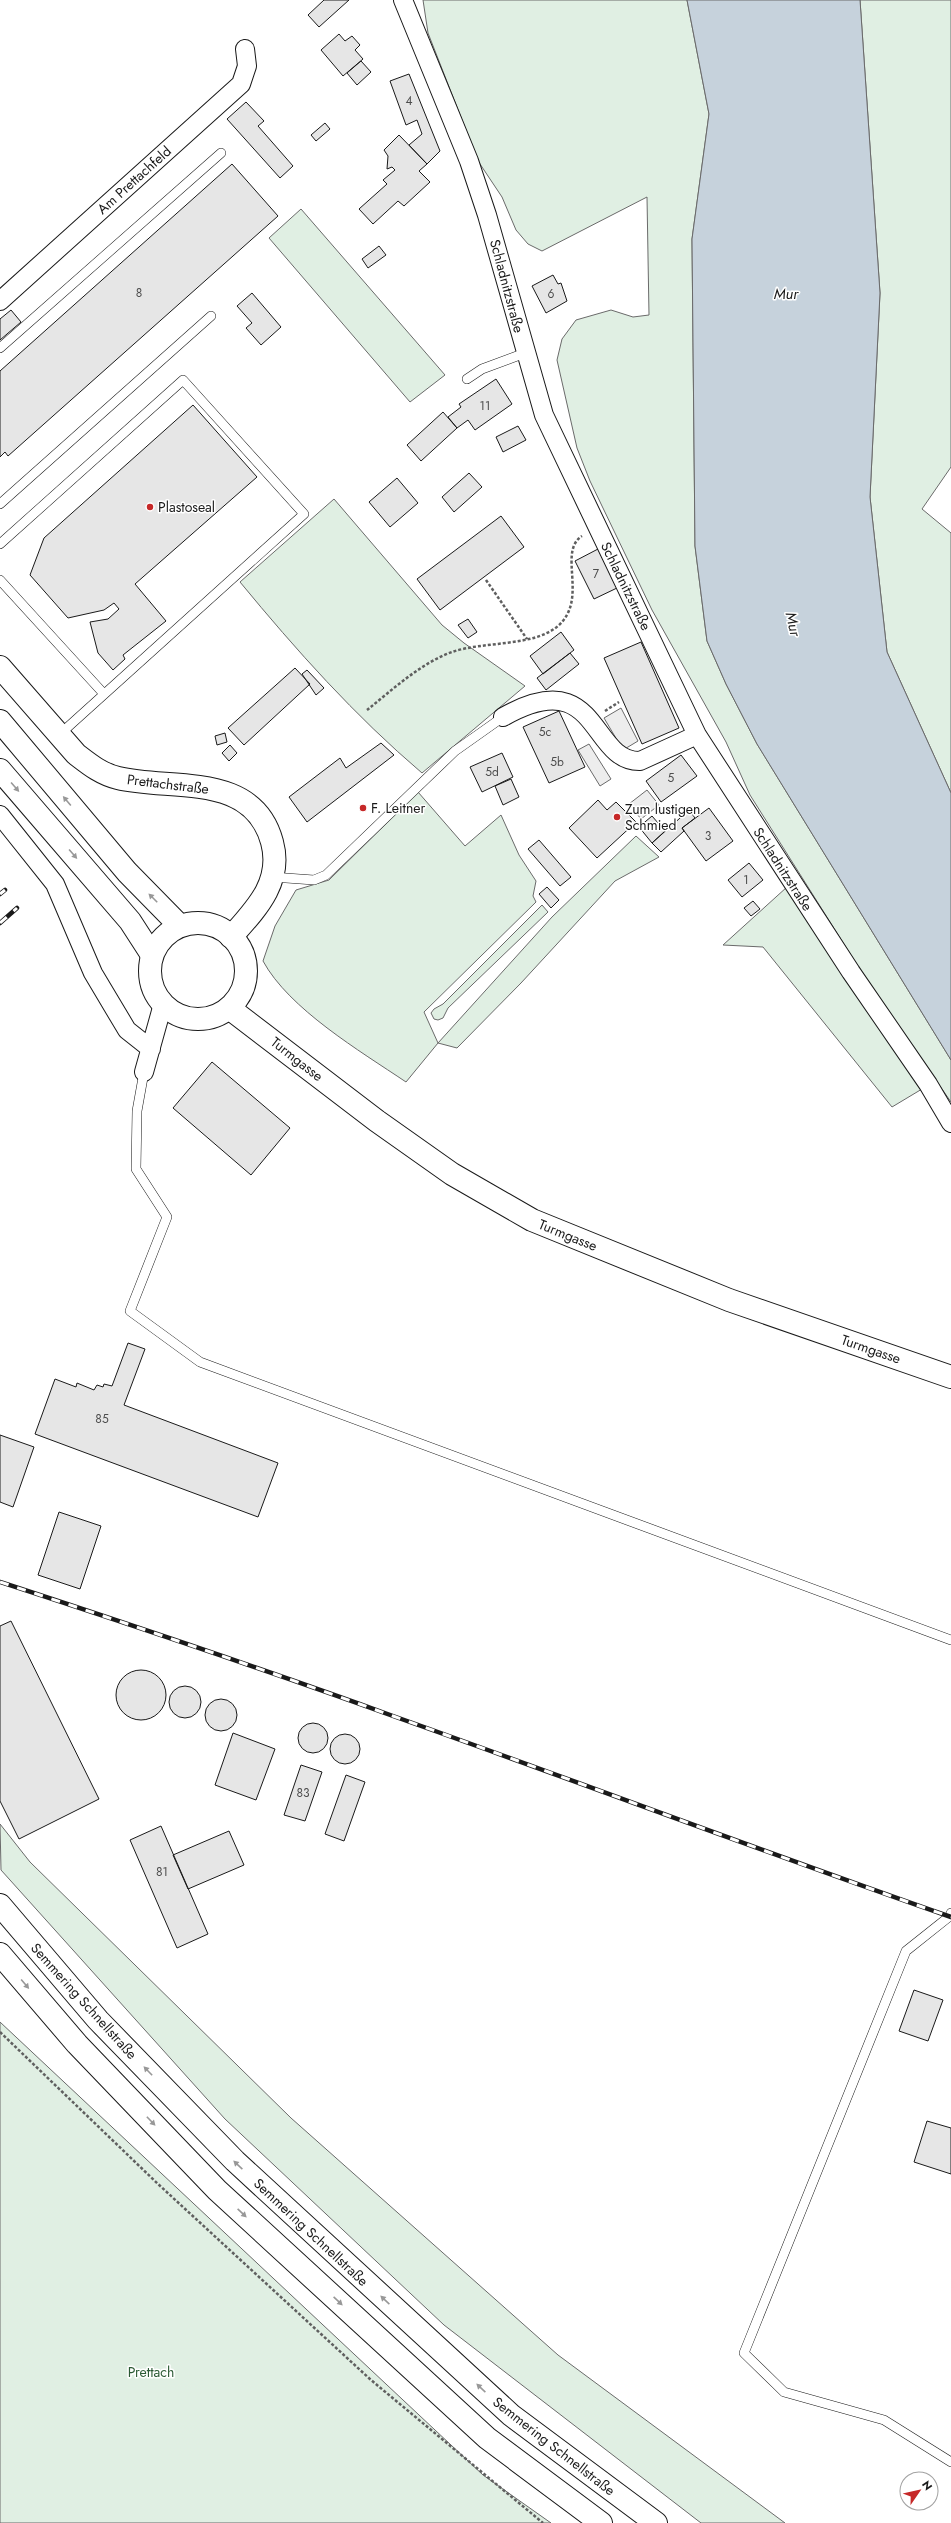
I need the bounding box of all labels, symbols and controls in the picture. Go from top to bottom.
house number: 4 [406,92,413,110]
street label: Am Prettachfeld [93,141,175,219]
street label: Schladnitzstraße [485,237,529,335]
water label: Mur [774,283,799,305]
house number: 8 [136,284,142,302]
house number: 6 [548,285,555,303]
house number: 11 [480,397,490,415]
place label: Plastoseal [158,497,215,517]
marker: Plastoseal [145,502,155,512]
street label: Schladnitzstraße [596,538,656,634]
house number: 7 [593,565,600,583]
water label: Mur [780,610,807,639]
house number: 5c [539,723,552,741]
house number: 5b [550,753,564,771]
house number: 5d [485,763,499,781]
street label: Prettachstraße [126,769,210,799]
house number: 5 [668,769,675,787]
one-way arrow [10,781,19,792]
one-way arrow [62,795,71,806]
place label: F. Leitner [371,798,425,818]
place label: Zum lustigen Schmied [625,799,700,835]
marker: F. Leitner [358,803,368,813]
marker: Zum lustigen Schmied [612,812,622,822]
street label: Schladnitzstraße [748,823,818,915]
house number: 3 [705,827,712,845]
one-way arrow [68,849,77,860]
house number: 1 [743,871,749,889]
one-way arrow [148,893,158,903]
street label: Turmgasse [267,1032,327,1086]
street label: Turmgasse [536,1214,600,1256]
street label: Turmgasse [839,1330,903,1368]
house number: 85 [95,1410,109,1428]
house number: 83 [296,1784,310,1802]
house number: 81 [156,1863,168,1881]
street label: Semmering Schnellstraße [26,1938,142,2064]
one-way arrow [21,1978,30,1989]
one-way arrow [143,2066,153,2076]
one-way arrow [146,2116,156,2126]
one-way arrow [233,2160,243,2169]
street label: Semmering Schnellstraße [249,2173,373,2291]
one-way arrow [237,2208,247,2218]
one-way arrow [380,2295,390,2305]
one-way arrow [333,2296,343,2306]
park label: Prettach [128,2362,174,2382]
one-way arrow [476,2383,486,2392]
street label: Semmering Schnellstraße [489,2392,619,2500]
north arrow [899,2471,939,2511]
text: N [918,2477,936,2494]

